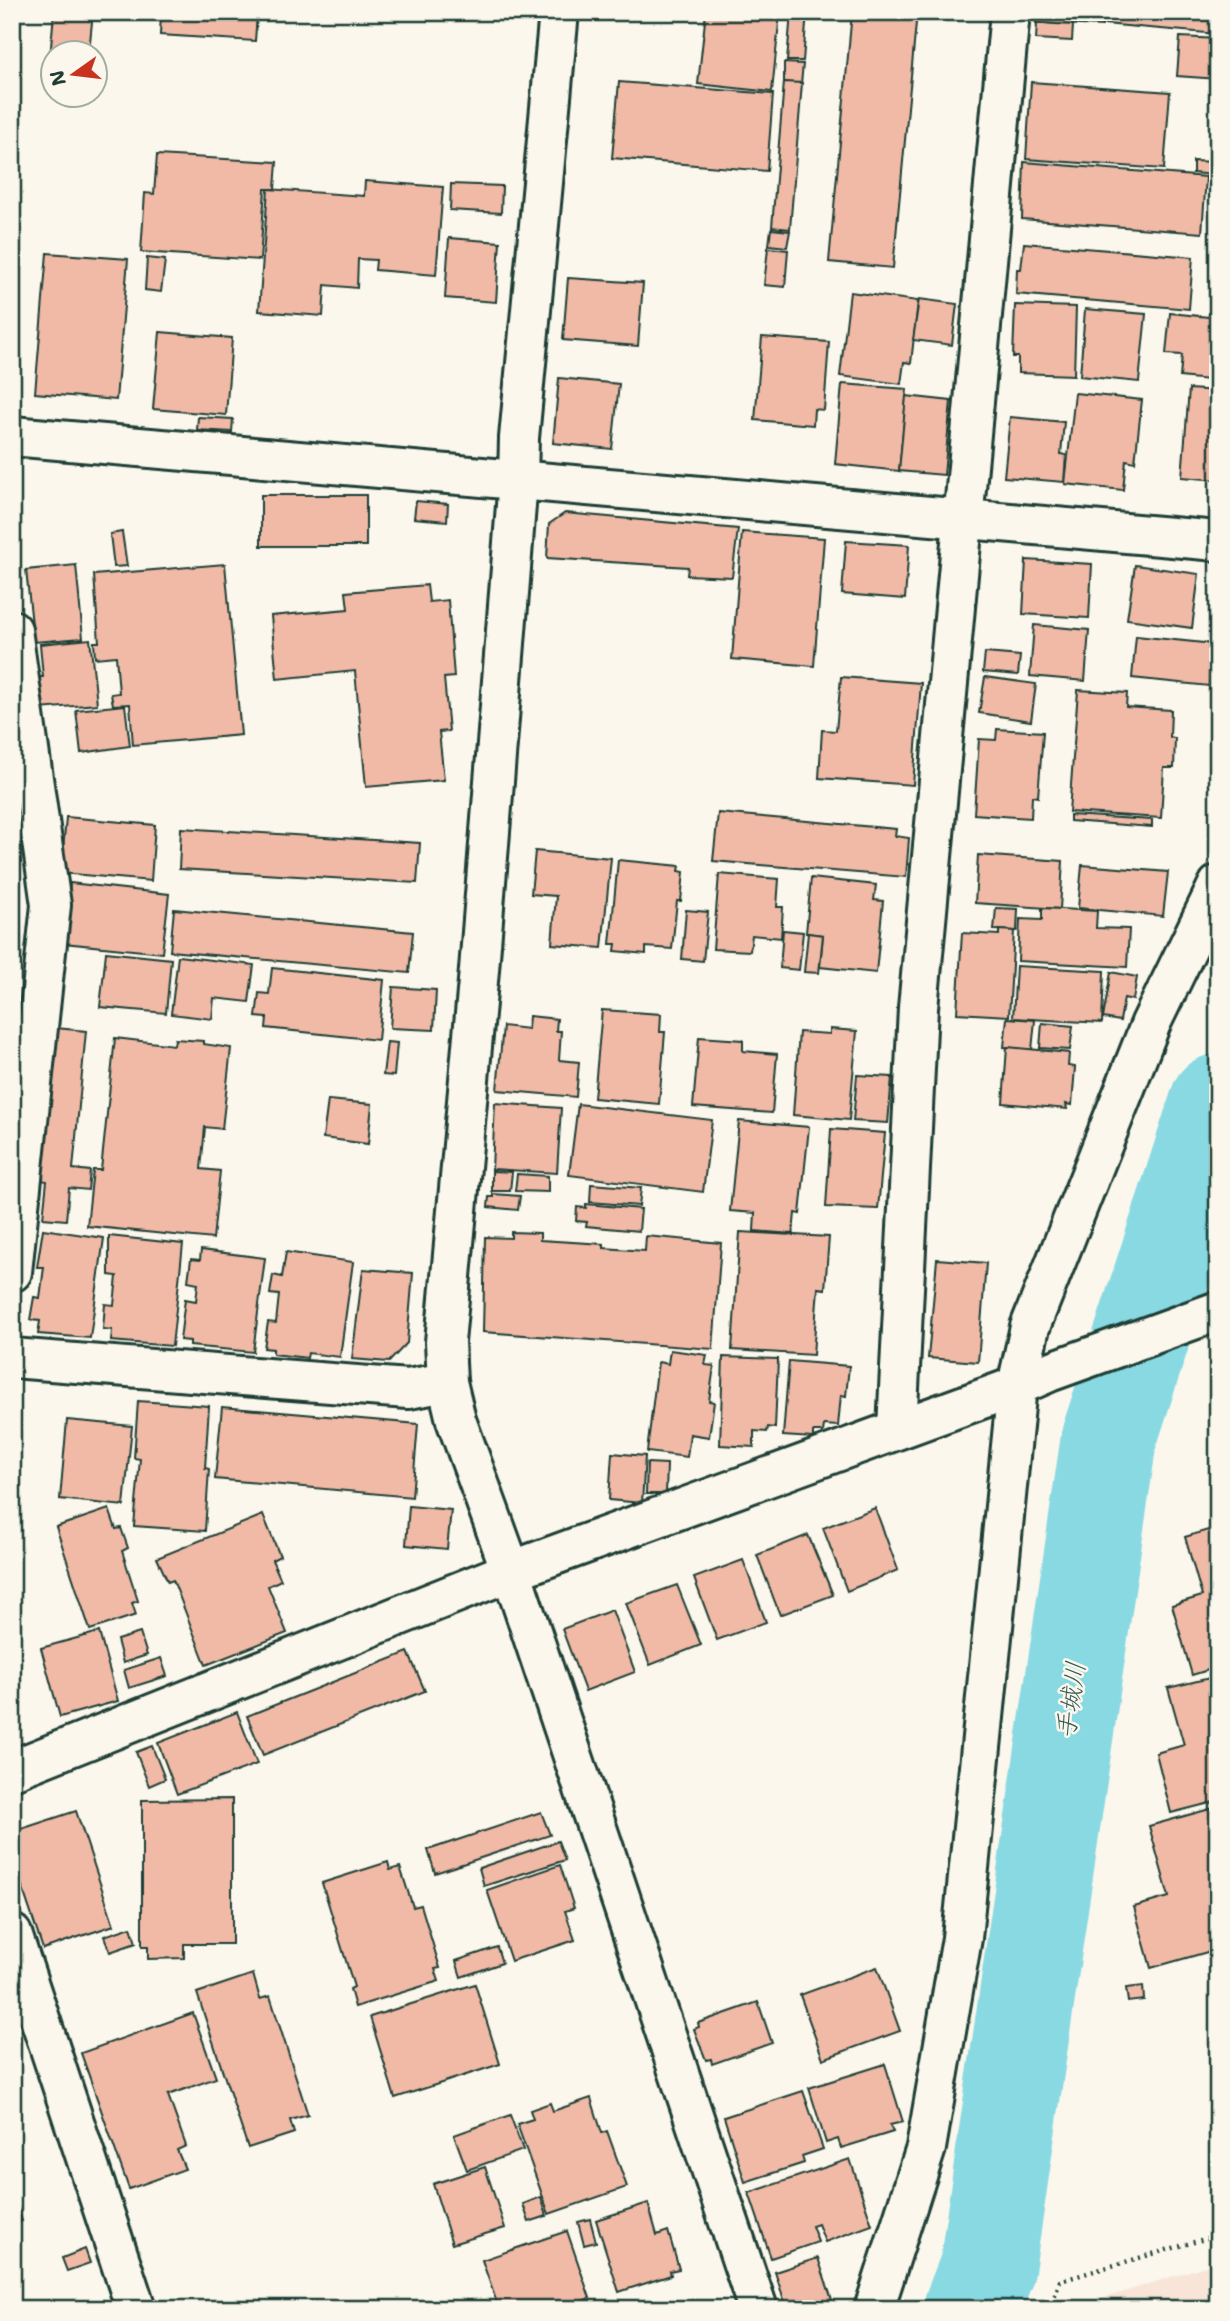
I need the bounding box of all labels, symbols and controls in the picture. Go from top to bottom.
north arrow [38,38,108,108]
text: N [44,68,72,88]
water label: 手城川 [1047,1659,1093,1741]

